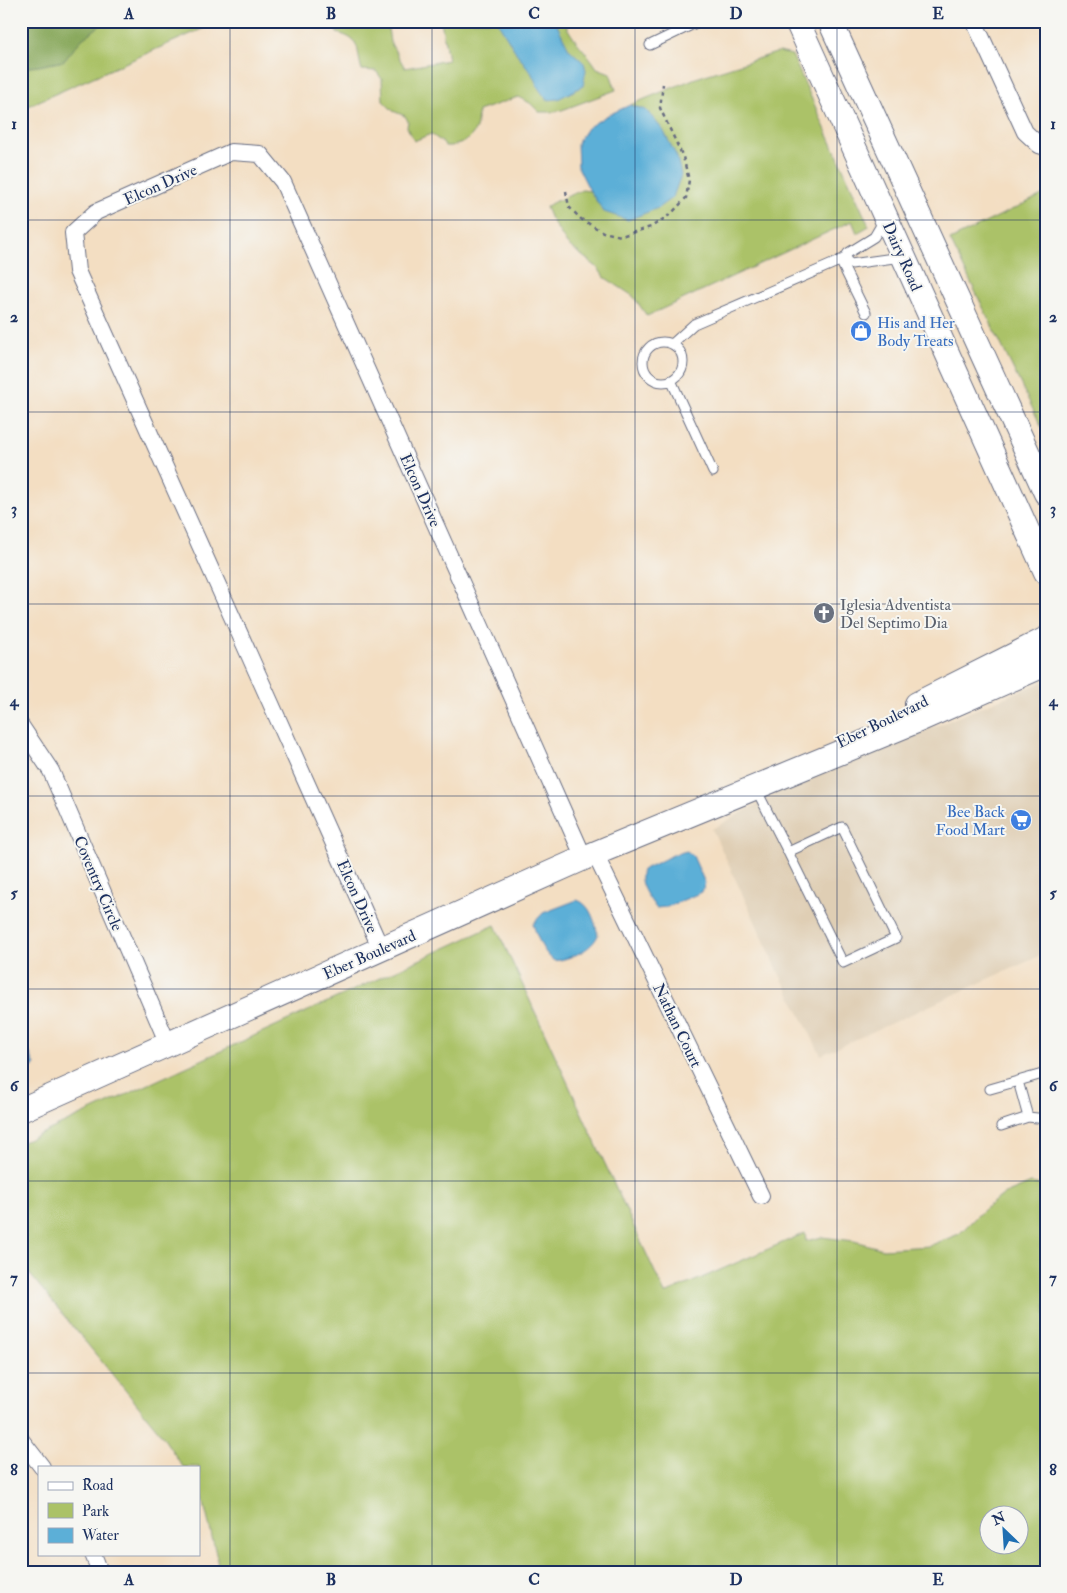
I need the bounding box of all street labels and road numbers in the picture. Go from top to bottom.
street label: Elcon Drive [121,160,200,210]
street label: Dairy Road [878,219,926,294]
street label: Elcon Drive [395,451,445,530]
street label: Eber Boulevard [833,691,932,753]
street label: Coventry Circle [69,833,127,934]
street label: Elcon Drive [332,857,382,936]
street label: Eber Boulevard [320,925,419,984]
street label: Nathan Court [648,980,706,1071]

